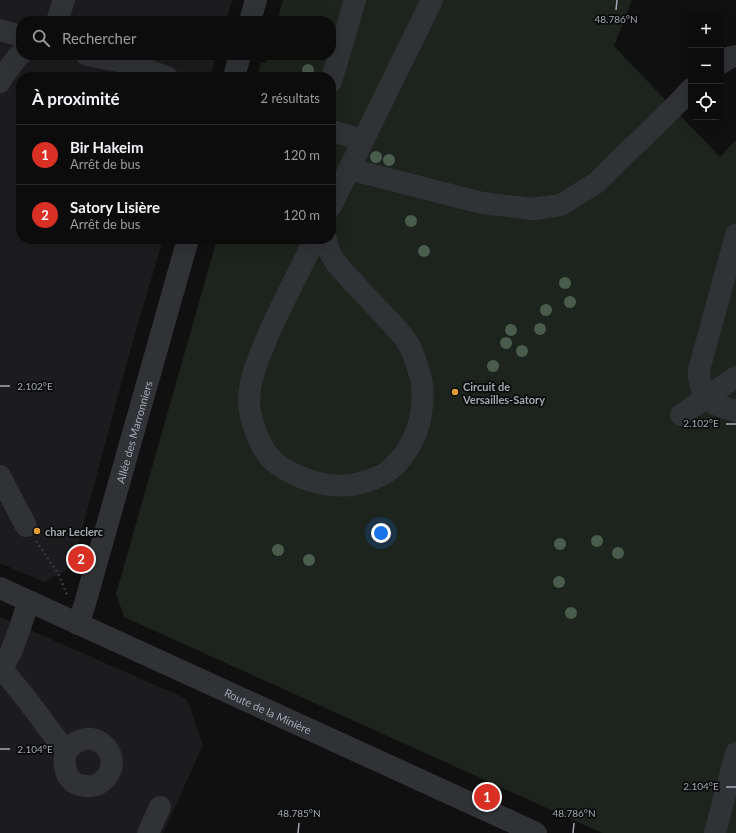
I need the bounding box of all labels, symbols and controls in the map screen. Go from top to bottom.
map controls [688,12,724,120]
button: + [688,12,724,48]
text: 48.786°N [594,13,638,25]
search box [16,16,336,60]
icon: search [30,27,52,49]
text: Rechercher [62,29,136,47]
button: − [688,48,724,84]
button: locate [688,84,724,120]
text: À proximité [32,88,120,109]
text: 2 résultats [261,90,320,106]
text: Bir Hakeim [70,138,143,156]
text: 1 [41,147,49,163]
text: 120 m [283,147,320,163]
text: Arrêt de bus [70,156,140,172]
text: Satory Lisière [70,198,160,216]
text: 2 [41,207,49,223]
text: 120 m [283,207,320,223]
text: Arrêt de bus [70,216,140,232]
street label: Allée des Marronniers [113,379,154,485]
text: 2.102°E [17,380,53,392]
place label: Circuit de Versailles-Satory [462,380,545,406]
marker: Circuit de Versailles-Satory [450,387,460,397]
text: 2.102°E [683,417,719,429]
your location [371,523,391,543]
place label: char Leclerc [45,525,104,538]
marker: char Leclerc [32,526,42,536]
pin: 2 [68,544,94,574]
street label: Route de la Minière [223,685,314,736]
text: 2.104°E [17,743,53,755]
text: 2.104°E [683,780,719,792]
pin: 1 [474,782,500,812]
text: 48.785°N [277,807,321,819]
text: 48.786°N [552,807,596,819]

